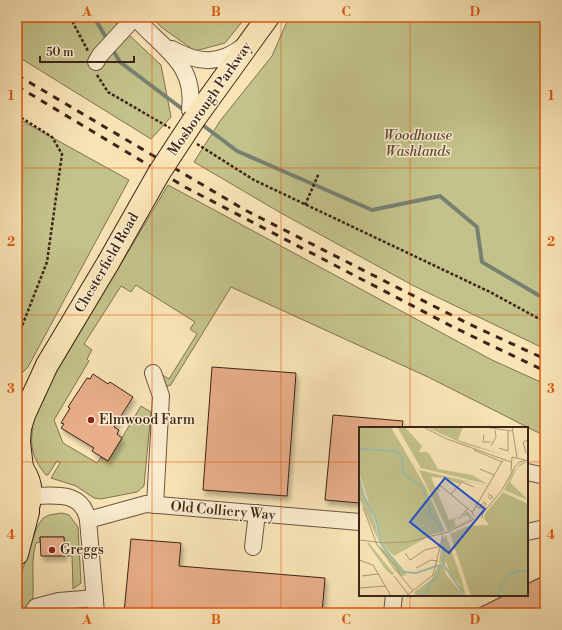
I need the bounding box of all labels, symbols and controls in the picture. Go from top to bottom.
text: A [81,4,92,20]
text: B [211,4,221,20]
text: C [341,4,351,20]
text: D [470,4,480,20]
scale bar [40,38,134,64]
street label: Mosborough Parkway [164,38,256,159]
text: 50 m [46,45,74,60]
text: 1 [8,88,15,104]
text: 1 [548,88,555,104]
park label: Woodhouse Washlands [384,127,453,161]
street label: Chesterfield Road [71,210,143,316]
text: 2 [7,234,15,250]
text: 2 [547,234,555,250]
text: 3 [7,381,15,397]
text: 3 [547,381,555,397]
place label: Elmwood Farm [99,411,195,429]
marker: Elmwood Farm [86,415,96,425]
inset map [359,427,528,596]
street label: Old Colliery Way [170,497,276,525]
text: 4 [7,527,16,543]
text: 4 [547,527,556,543]
place label: Greggs [60,541,104,559]
marker: Greggs [47,545,57,555]
text: A [81,612,92,628]
text: B [211,612,221,628]
text: C [341,612,351,628]
text: D [470,612,480,628]

